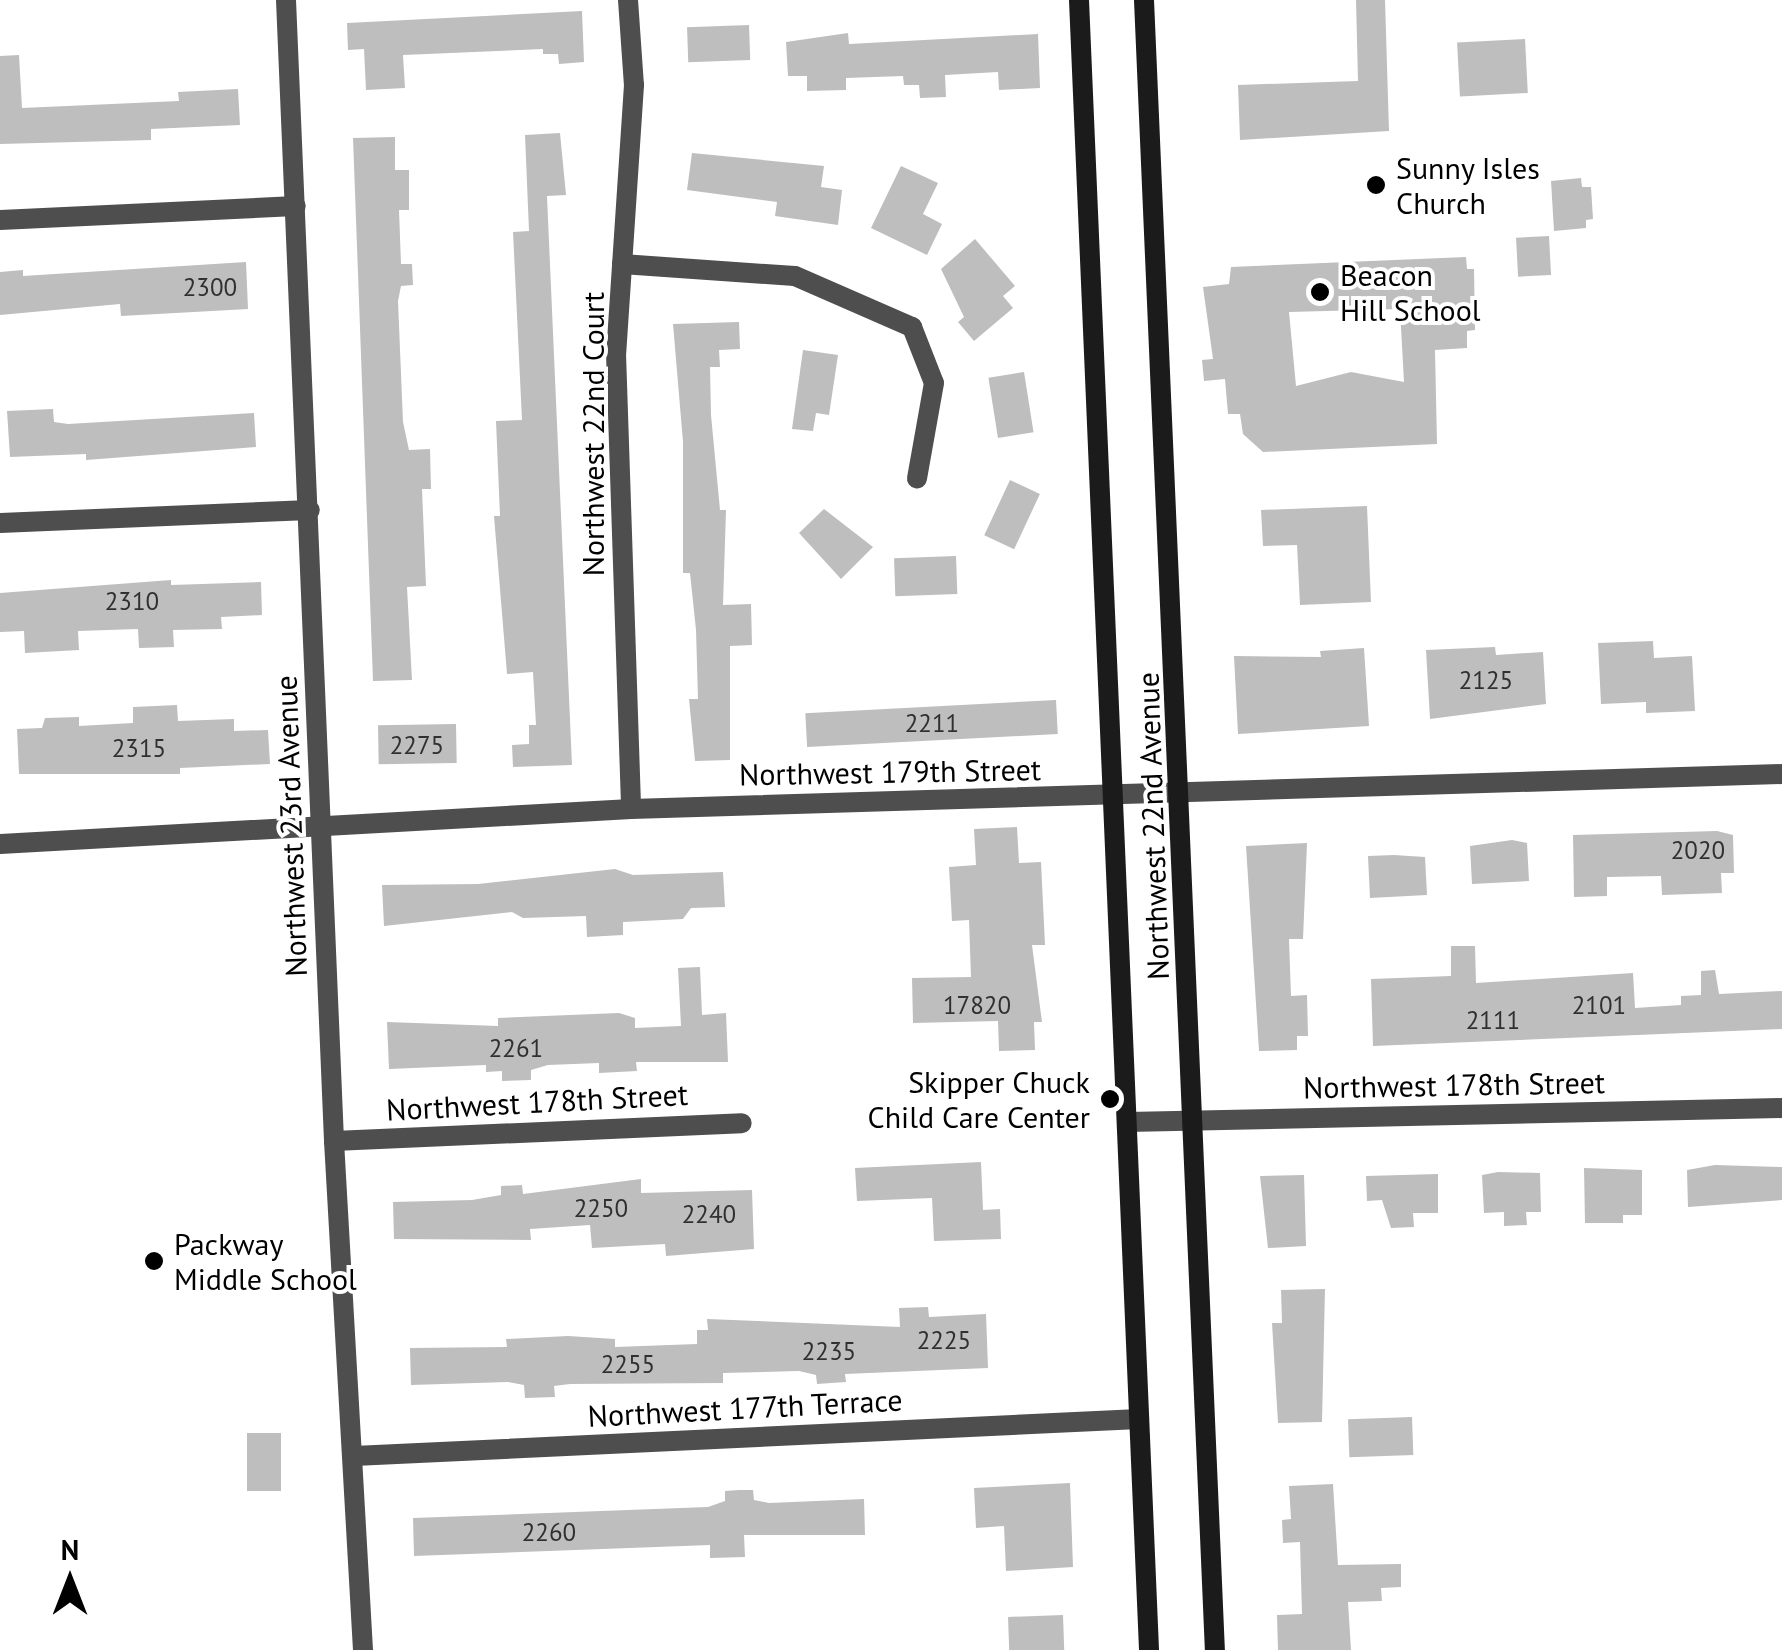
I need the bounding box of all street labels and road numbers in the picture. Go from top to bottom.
street label: Northwest 22nd Court [575,292,611,576]
street label: Northwest 22nd Avenue [1130,671,1176,981]
street label: Northwest 23rd Avenue [268,674,314,978]
street label: Northwest 179th Street [739,751,1041,793]
street label: Northwest 178th Street [1303,1064,1605,1106]
street label: Northwest 178th Street [385,1076,689,1128]
street label: Northwest 177th Terrace [586,1382,904,1434]

